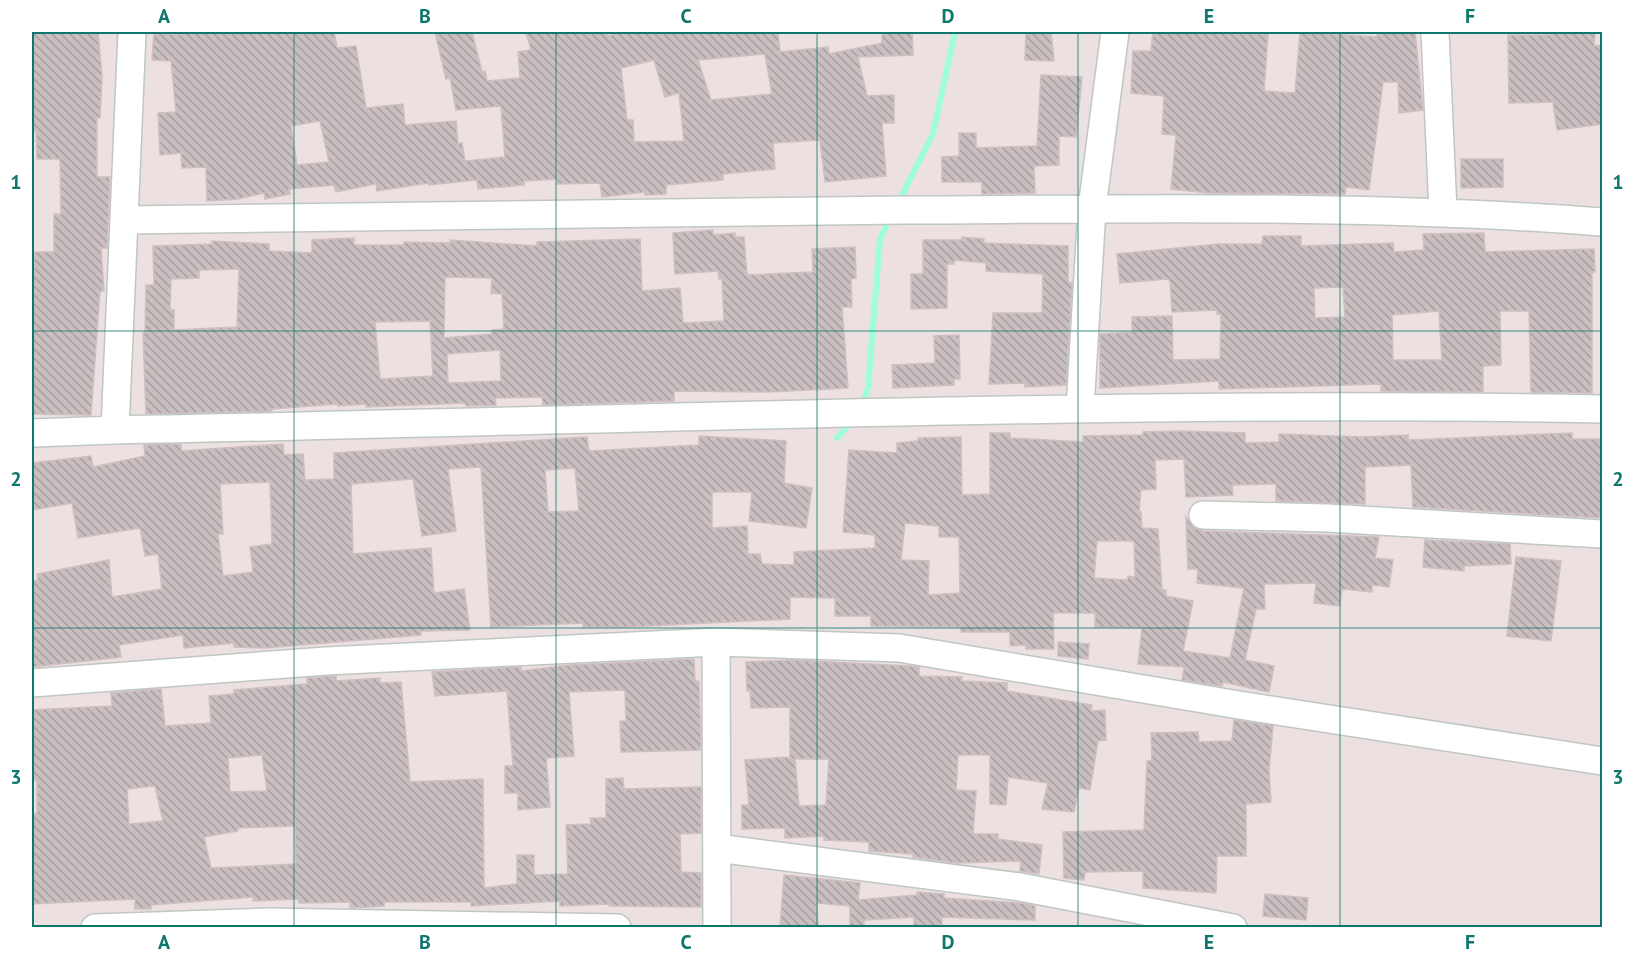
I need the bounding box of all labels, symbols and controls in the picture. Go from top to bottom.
text: A [158,3,171,29]
text: B [419,3,431,29]
text: C [680,3,692,29]
text: D [942,3,955,29]
text: E [1204,3,1214,29]
text: F [1465,3,1475,29]
text: 1 [10,169,22,195]
text: 1 [1612,169,1624,195]
text: 2 [10,466,22,492]
text: 2 [1612,466,1624,492]
text: 3 [10,764,22,790]
text: 3 [1612,764,1624,790]
text: A [158,929,171,955]
text: B [419,929,431,955]
text: C [680,929,692,955]
text: D [942,929,955,955]
text: E [1204,929,1214,955]
text: F [1465,929,1475,955]

